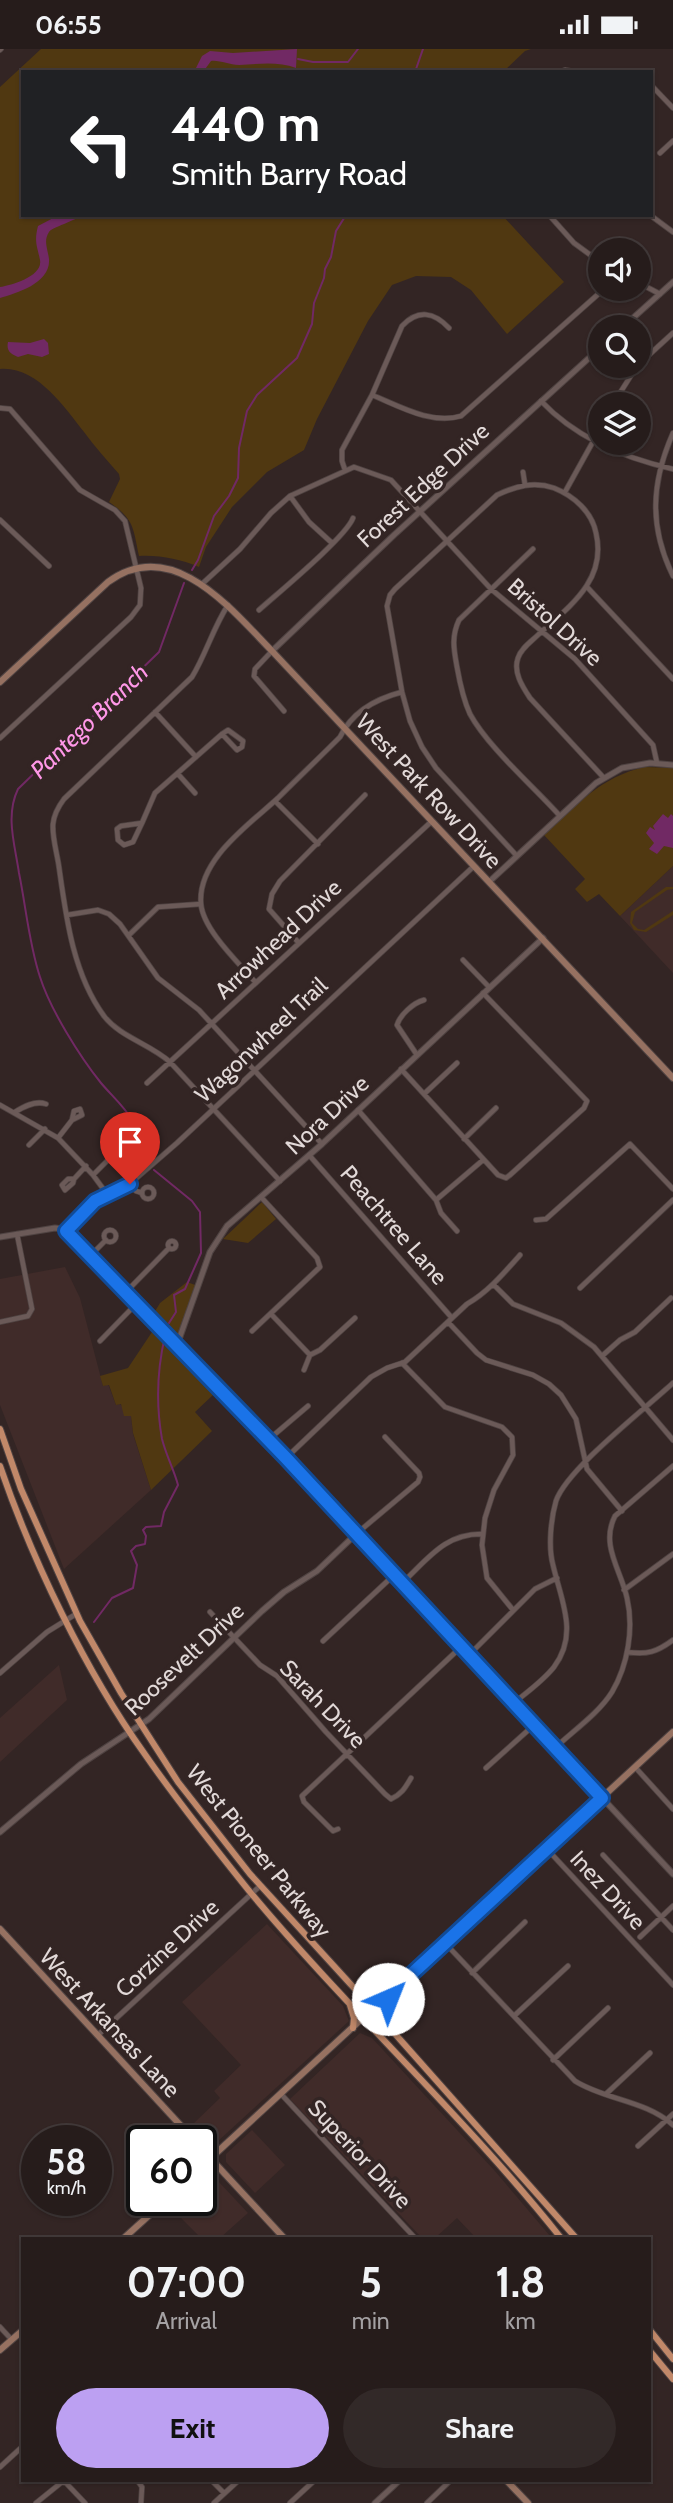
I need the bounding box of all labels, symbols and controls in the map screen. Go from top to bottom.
text: 06:55 [35,9,102,41]
text: 440 m [171,94,320,153]
icon: left [56,98,147,189]
text: Smith Barry Road [171,154,407,193]
map controls [588,238,651,455]
button: sound [588,238,651,301]
button: search [588,315,651,378]
button: layers [588,392,651,455]
street label: Forest Edge Drive [351,417,495,553]
street label: Bristol Drive [502,572,608,672]
water label: Pantego Branch [24,658,154,784]
street label: West Park Row Drive [350,708,508,874]
street label: Arrowhead Drive [209,873,347,1005]
street label: Wagonwheel Trail [189,971,333,1108]
street label: Nora Drive [280,1069,375,1161]
pin [100,1112,160,1184]
icon: arrive [111,1123,149,1161]
street label: Peachtree Lane [335,1160,454,1291]
street label: Roosevelt Drive [119,1597,250,1721]
street label: Sarah Drive [274,1654,372,1754]
street label: West Pioneer Parkway [181,1759,338,1944]
street label: Inez Drive [564,1845,652,1936]
street label: Corzine Drive [110,1893,225,2003]
street label: West Arkansas Lane [34,1943,186,2103]
position arrow [351,1962,425,2036]
street label: Superior Drive [302,2094,418,2214]
speed limit sign: 60 [126,2125,217,2216]
text: 58 [47,2140,86,2183]
text: km/h [47,2177,86,2199]
text: 07:00 [127,2256,246,2308]
text: 5 [359,2256,382,2308]
text: 1.8 [495,2256,545,2308]
text: Arrival [156,2307,217,2335]
text: min [352,2307,390,2335]
text: km [505,2307,536,2335]
button: Exit [56,2388,329,2468]
button: Share [343,2388,616,2468]

